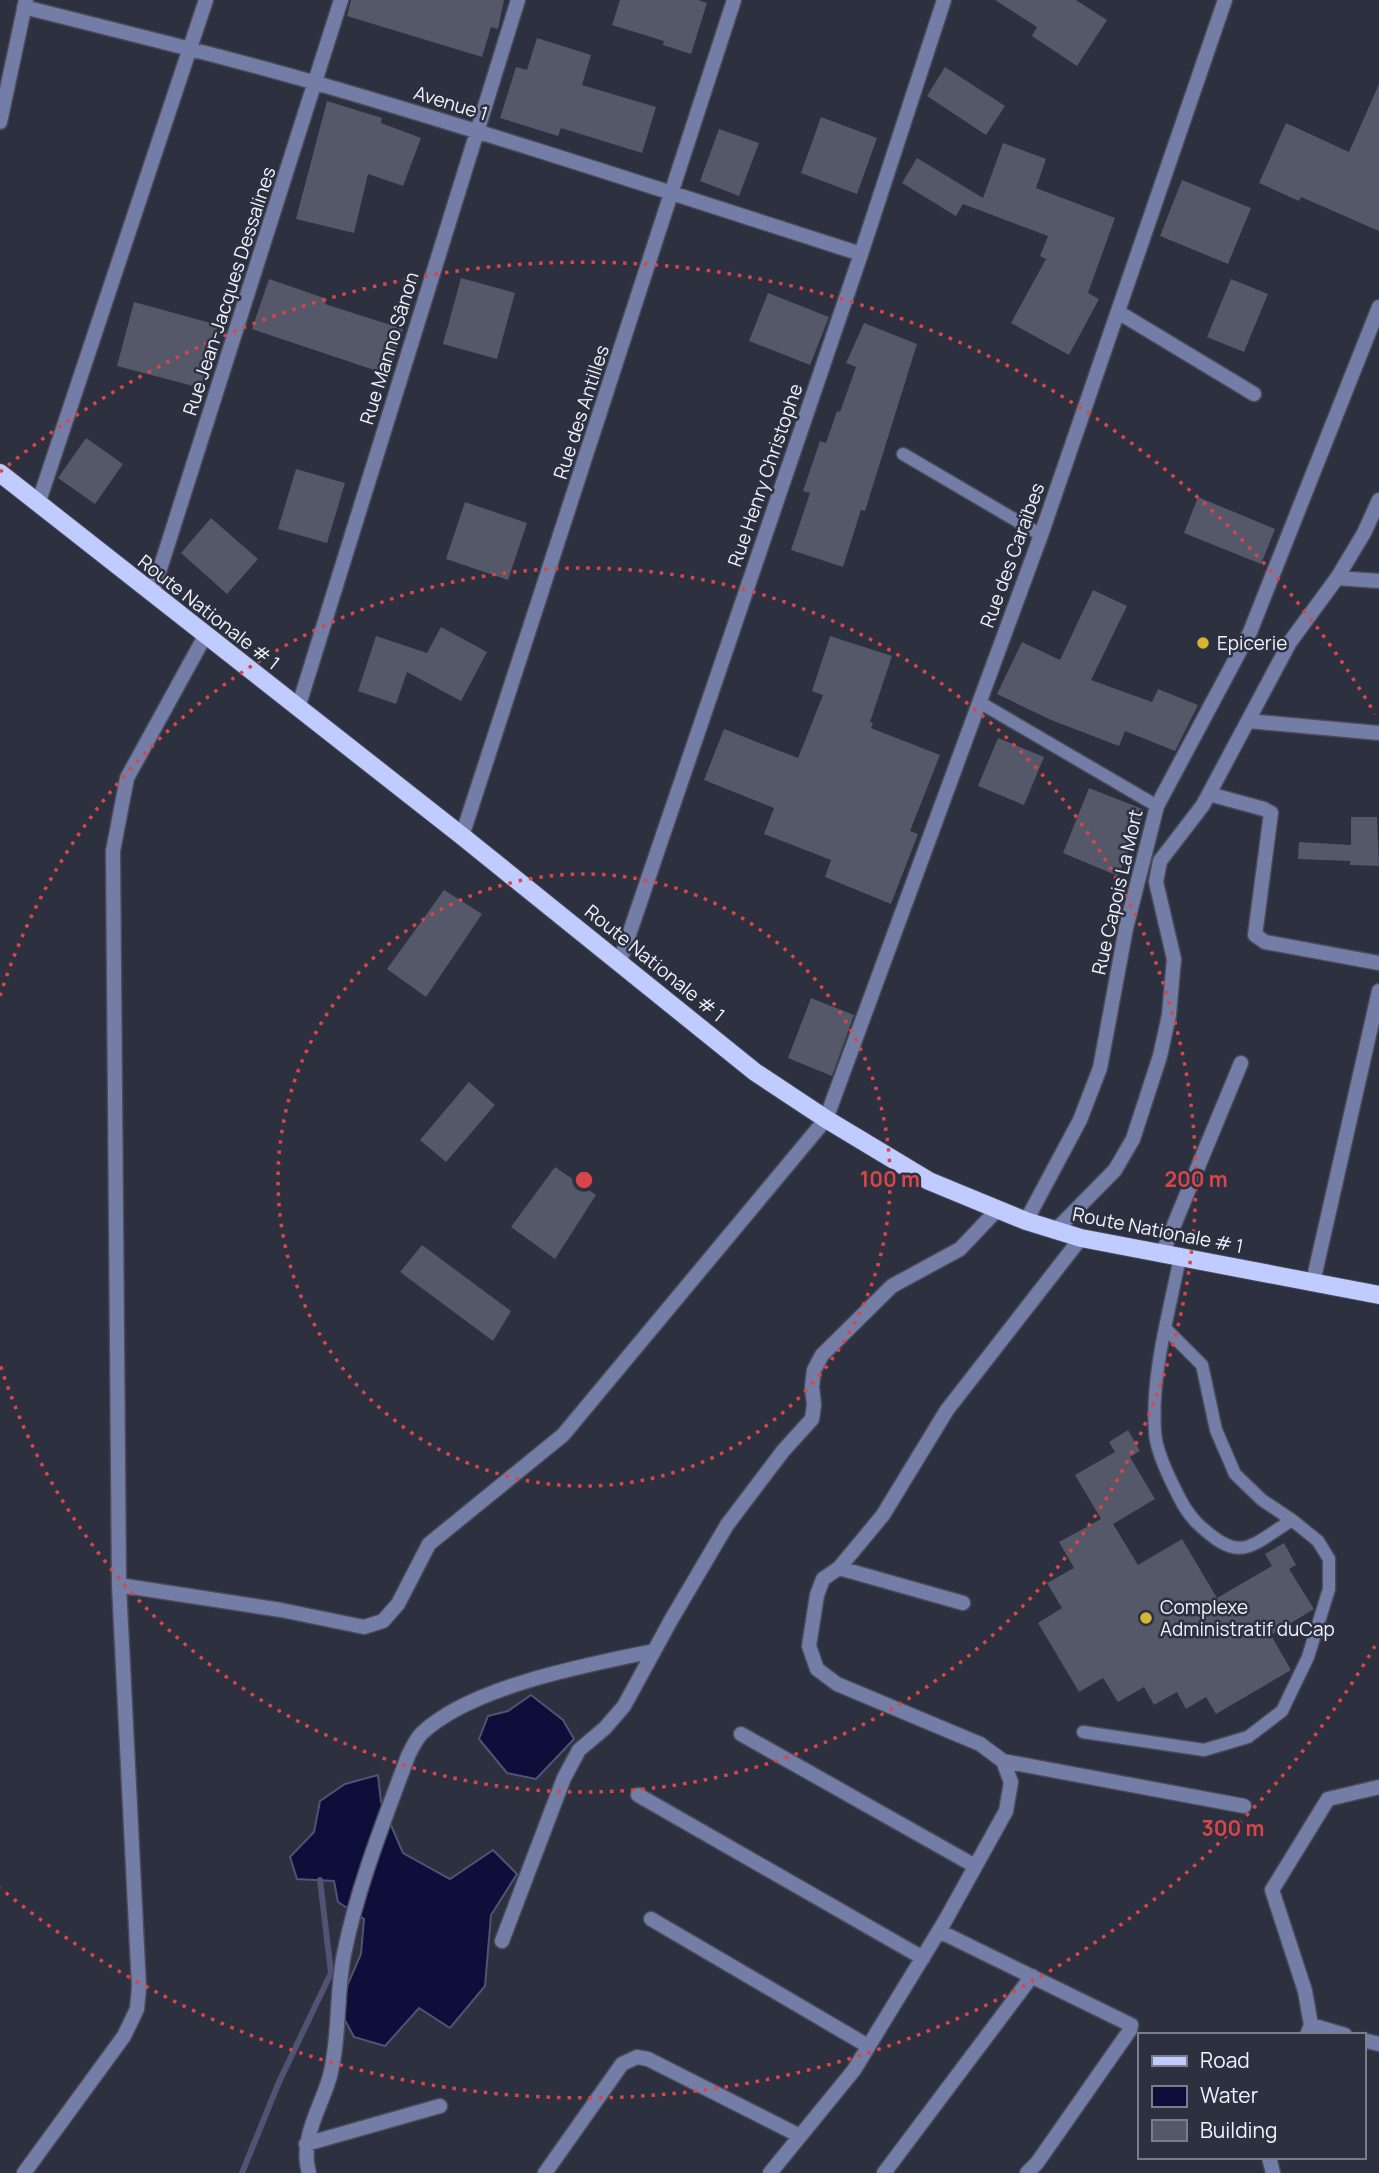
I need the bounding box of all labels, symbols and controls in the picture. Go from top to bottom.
street label: Avenue 1 [411,79,491,127]
street label: Rue Jean-Jacques Dessalines [176,163,282,419]
street label: Rue Manno Sânon [353,269,425,427]
street label: Rue des Antilles [547,342,615,482]
street label: Rue Henry Christophe [721,380,809,570]
street label: Rue des Caraïbes [974,479,1050,631]
street label: Route Nationale # 1 [133,548,285,676]
place label: Epicerie [1217,630,1287,656]
marker: Epicerie [1195,635,1211,651]
street label: Rue Capois La Mort [1085,807,1149,977]
street label: Route Nationale # 1 [579,898,731,1028]
text: 100 m [860,1165,920,1193]
text: 200 m [1164,1165,1228,1193]
centre of rings [572,1168,596,1192]
street label: Route Nationale # 1 [1070,1201,1246,1259]
place label: Complexe Administratif duCap [1160,1594,1335,1642]
marker: Complexe Administratif duCap [1138,1610,1154,1626]
text: 300 m [1202,1814,1264,1842]
legend [1138,2033,1365,2159]
text: Road [1200,2046,1250,2074]
text: Water [1200,2081,1259,2109]
text: Building [1200,2116,1277,2144]

